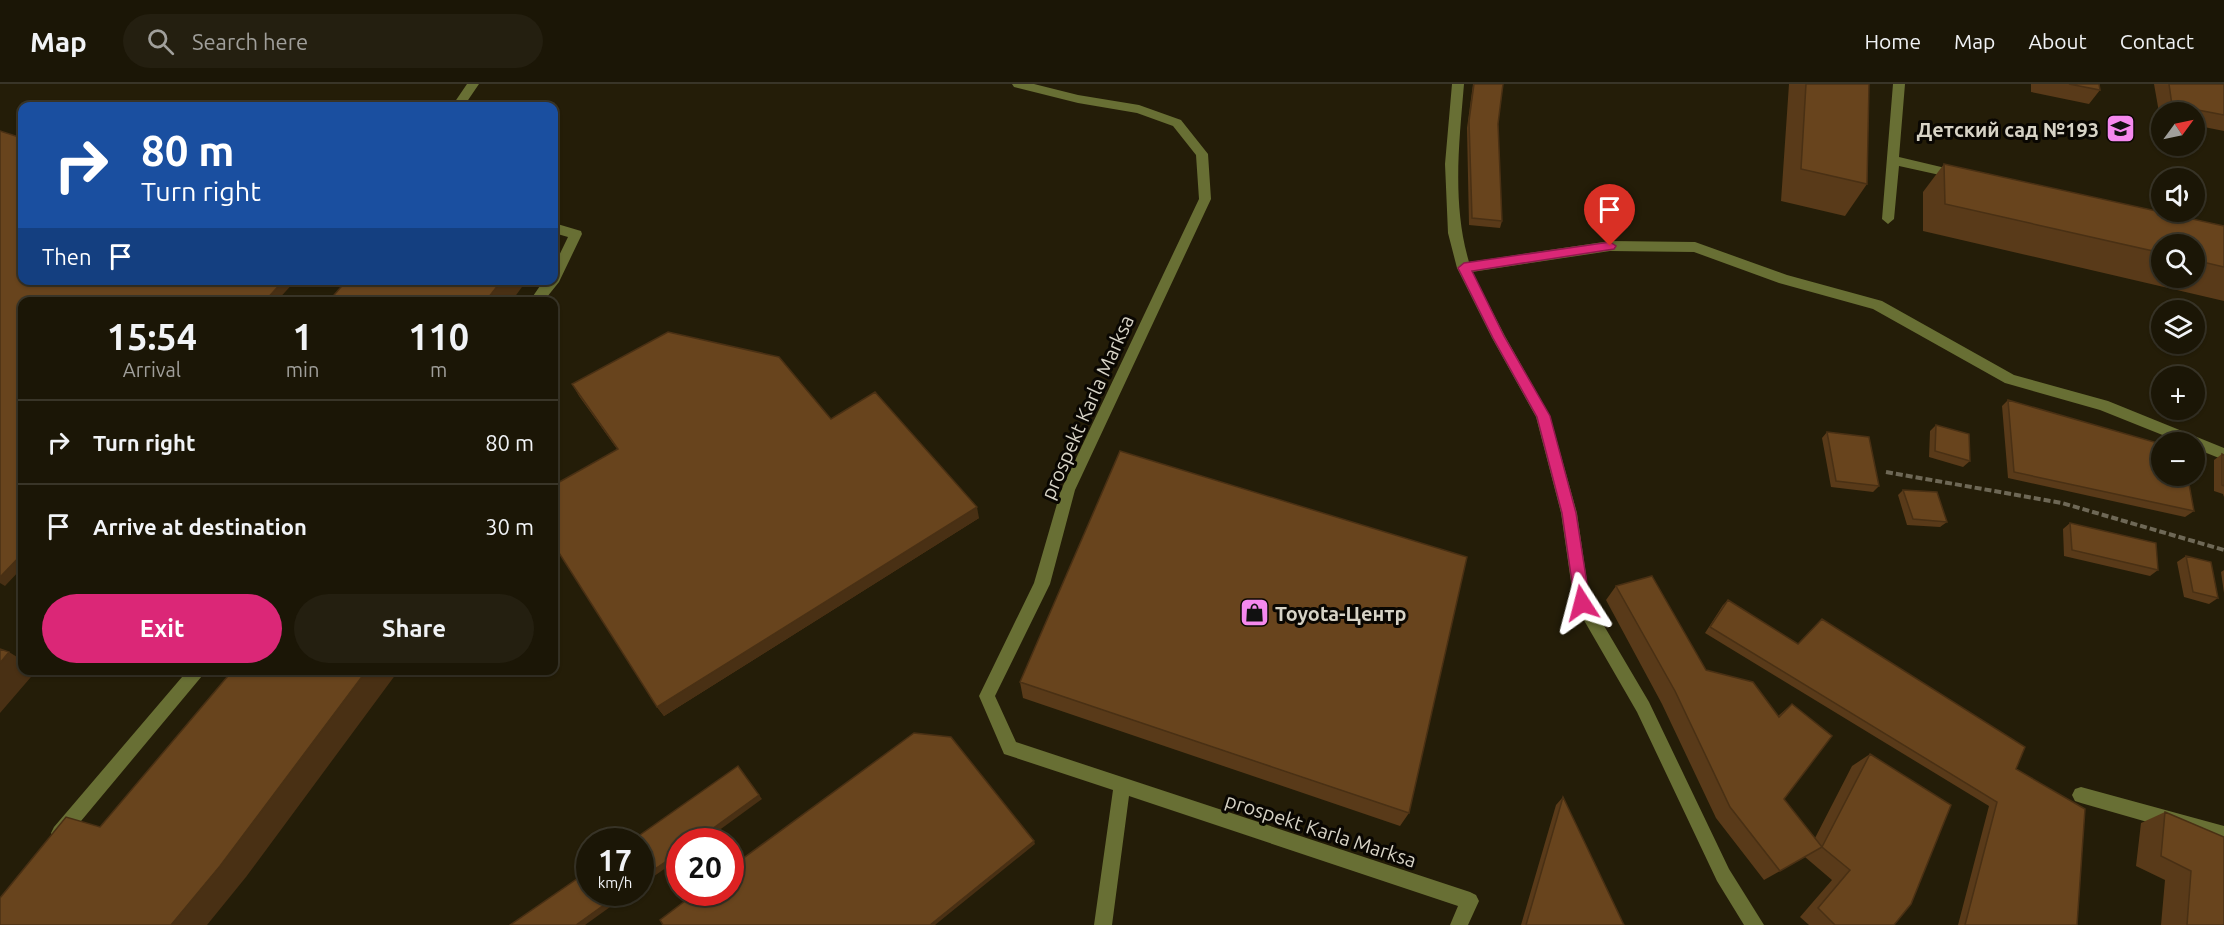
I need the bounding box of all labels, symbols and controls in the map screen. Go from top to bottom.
search box [123,14,543,68]
icon: search [144,25,177,58]
text: Map [30,26,87,57]
text: Search here [192,29,308,54]
text: Home [1864,29,1921,53]
text: Map [1954,29,1995,53]
text: About [2028,29,2087,53]
text: Contact [2120,29,2194,53]
north arrow [2151,102,2205,156]
map controls [2151,102,2205,486]
school or university icon: Детский сад №193 [2104,113,2136,145]
place label: Детский сад №193 [1916,118,2099,141]
icon: right [42,126,120,204]
text: 80 m [141,127,235,174]
button: sound [2151,168,2205,222]
text: Turn right [141,176,261,206]
pin [1584,184,1635,246]
icon: arrive [1593,193,1626,226]
button: search [2151,234,2205,288]
icon: arrive [104,240,137,273]
text: Then [42,244,92,269]
button: layers [2151,300,2205,354]
street label: prospekt Karla Marksa [1036,311,1138,503]
text: 15:54 [107,316,197,357]
text: 1 [292,316,313,357]
text: 110 [408,316,469,357]
text: Arrival [123,358,181,381]
text: min [286,358,319,381]
text: m [430,358,447,381]
button: + [2151,366,2205,420]
icon: right [42,426,75,459]
text: Turn right [93,430,195,455]
text: 80 m [485,430,534,455]
button: − [2151,432,2205,486]
icon: arrive [42,510,75,543]
text: Arrive at destination [93,514,307,539]
text: 30 m [485,514,534,539]
position arrow [1550,571,1614,635]
button: Exit [42,594,282,663]
button: Share [294,594,534,663]
shop icon: Toyota-Центр [1238,597,1270,629]
place label: Toyota-Центр [1275,602,1406,625]
street label: prospekt Karla Marksa [1223,788,1419,872]
speed limit sign: 20 [666,828,744,906]
text: 17 [598,843,632,877]
text: km/h [598,874,632,891]

